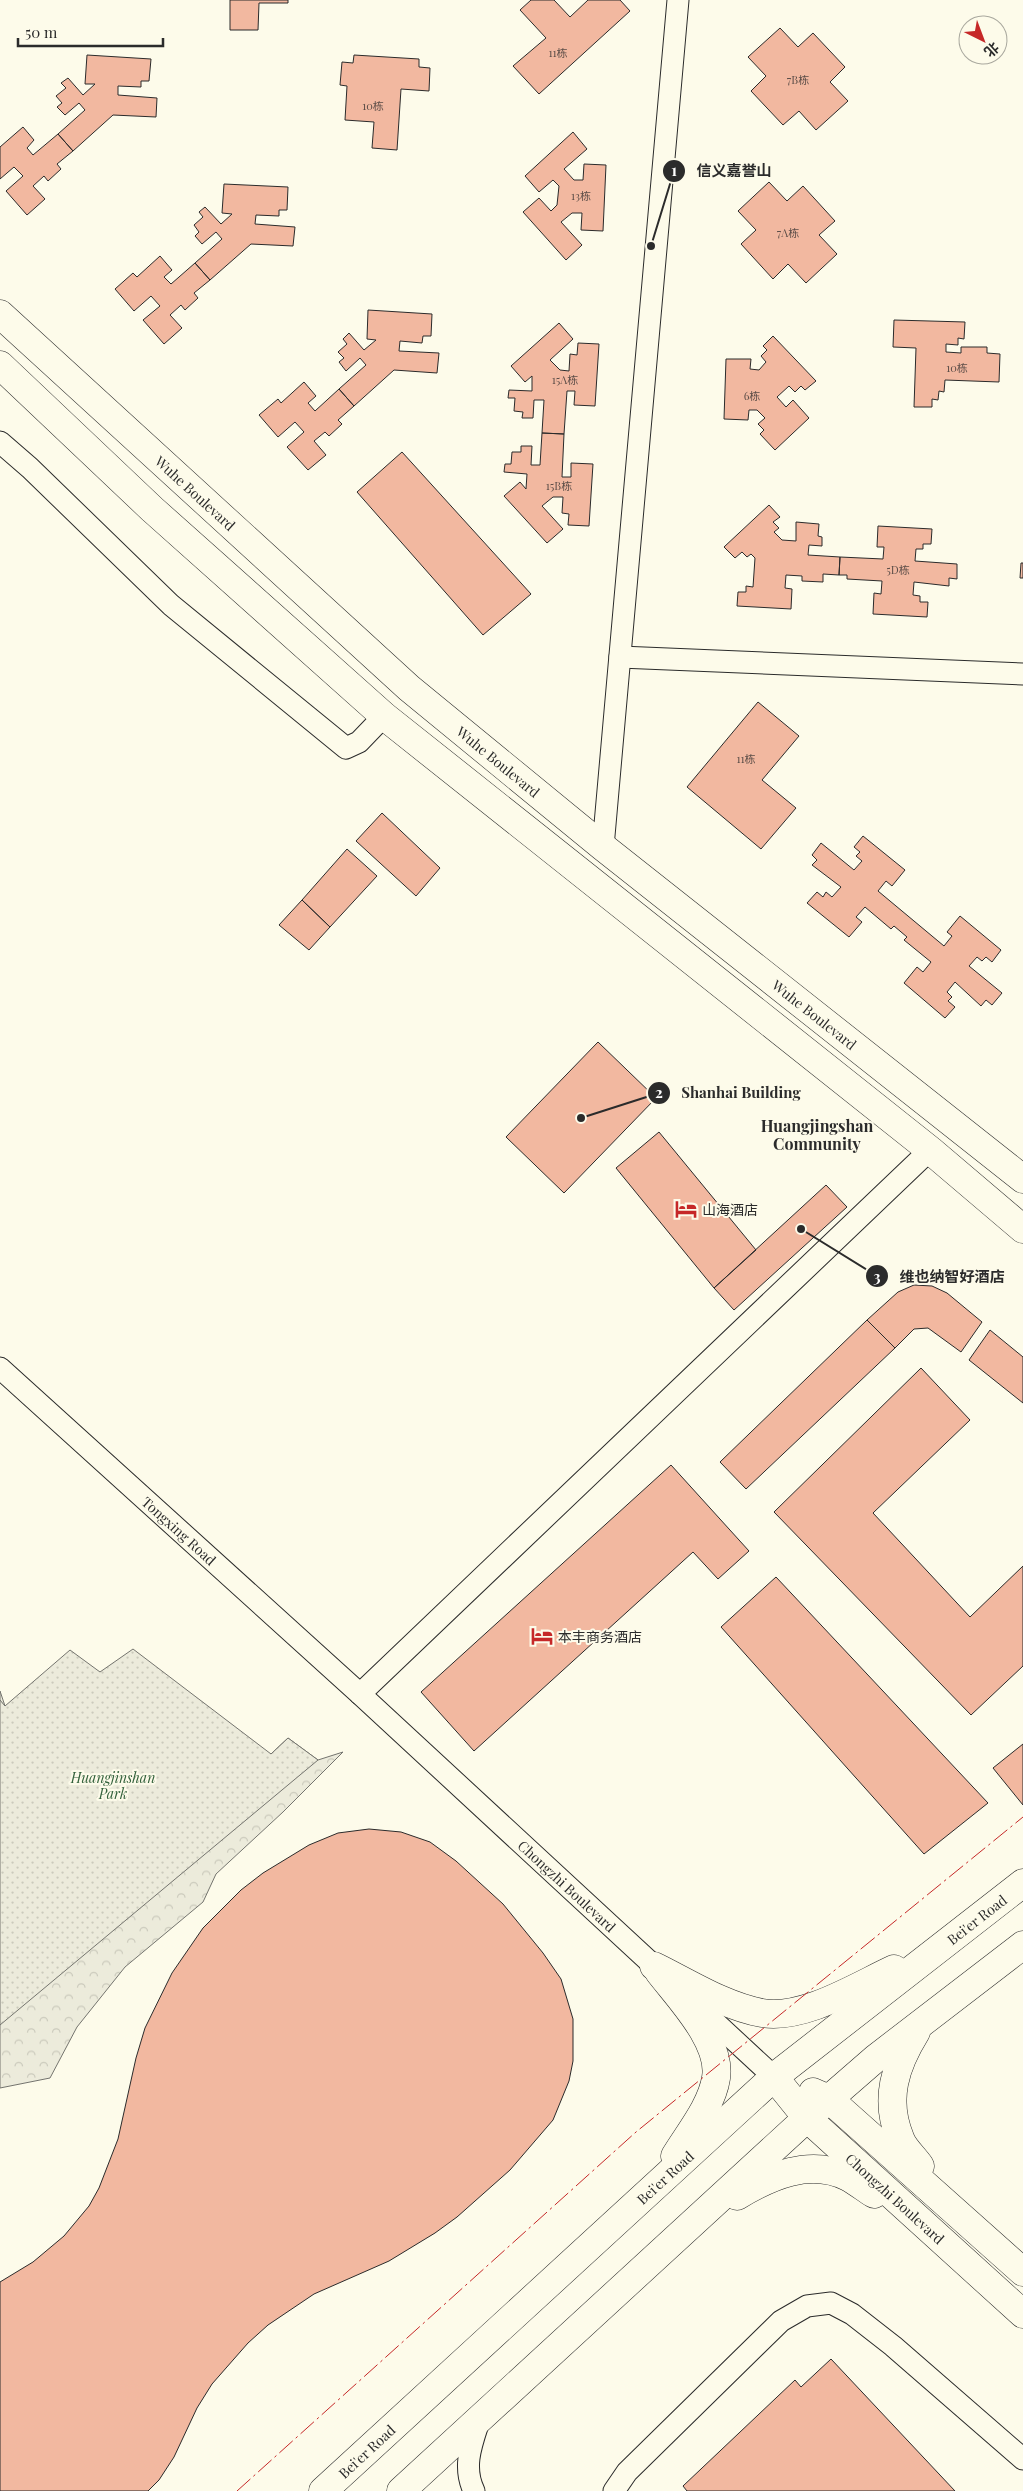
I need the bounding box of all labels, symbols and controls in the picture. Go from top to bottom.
scale bar [18,15,162,47]
north arrow [958,15,1008,65]
text: 50 m [25,22,58,42]
text: 北 [980,38,1004,62]
house number: 11栋 [548,45,568,60]
house number: 7B栋 [787,72,809,87]
house number: 10栋 [362,98,384,113]
callout: 信义嘉誉山 [661,156,781,186]
text: 1 [671,160,677,180]
text: 信义嘉誉山 [696,160,772,180]
house number: 13栋 [571,188,591,203]
house number: 7A栋 [777,225,799,240]
house number: 10栋 [946,360,968,375]
house number: 15A栋 [552,372,578,387]
house number: 6栋 [744,388,760,403]
street label: Wuhe Boulevard [151,451,240,534]
house number: 15B栋 [546,478,572,493]
house number: 5D栋 [886,562,910,577]
street label: Wuhe Boulevard [452,721,544,801]
house number: 11栋 [736,751,756,766]
street label: Wuhe Boulevard [768,975,861,1054]
callout: Shanhai Building [646,1078,810,1108]
text: 2 [655,1082,663,1102]
text: Shanhai Building [681,1082,801,1102]
district label: Huangjingshan Community [761,1115,873,1154]
hotel icon: 山海酒店 [673,1196,699,1222]
place label: 山海酒店 [702,1200,758,1219]
callout: 维也纳智好酒店 [864,1261,1014,1291]
text: 3 [873,1266,881,1286]
text: 维也纳智好酒店 [899,1266,1005,1286]
street label: Tongxing Road [138,1492,221,1569]
hotel icon: 本丰商务酒店 [529,1623,555,1649]
place label: 本丰商务酒店 [558,1627,642,1646]
park label: Huangjinshan Park [70,1768,155,1803]
street label: Chongzhi Boulevard [514,1836,620,1936]
street label: Bei'er Road [943,1890,1010,1948]
street label: Bei'er Road [632,2146,697,2208]
street label: Chongzhi Boulevard [842,2149,949,2248]
street label: Bei'er Road [334,2420,399,2482]

